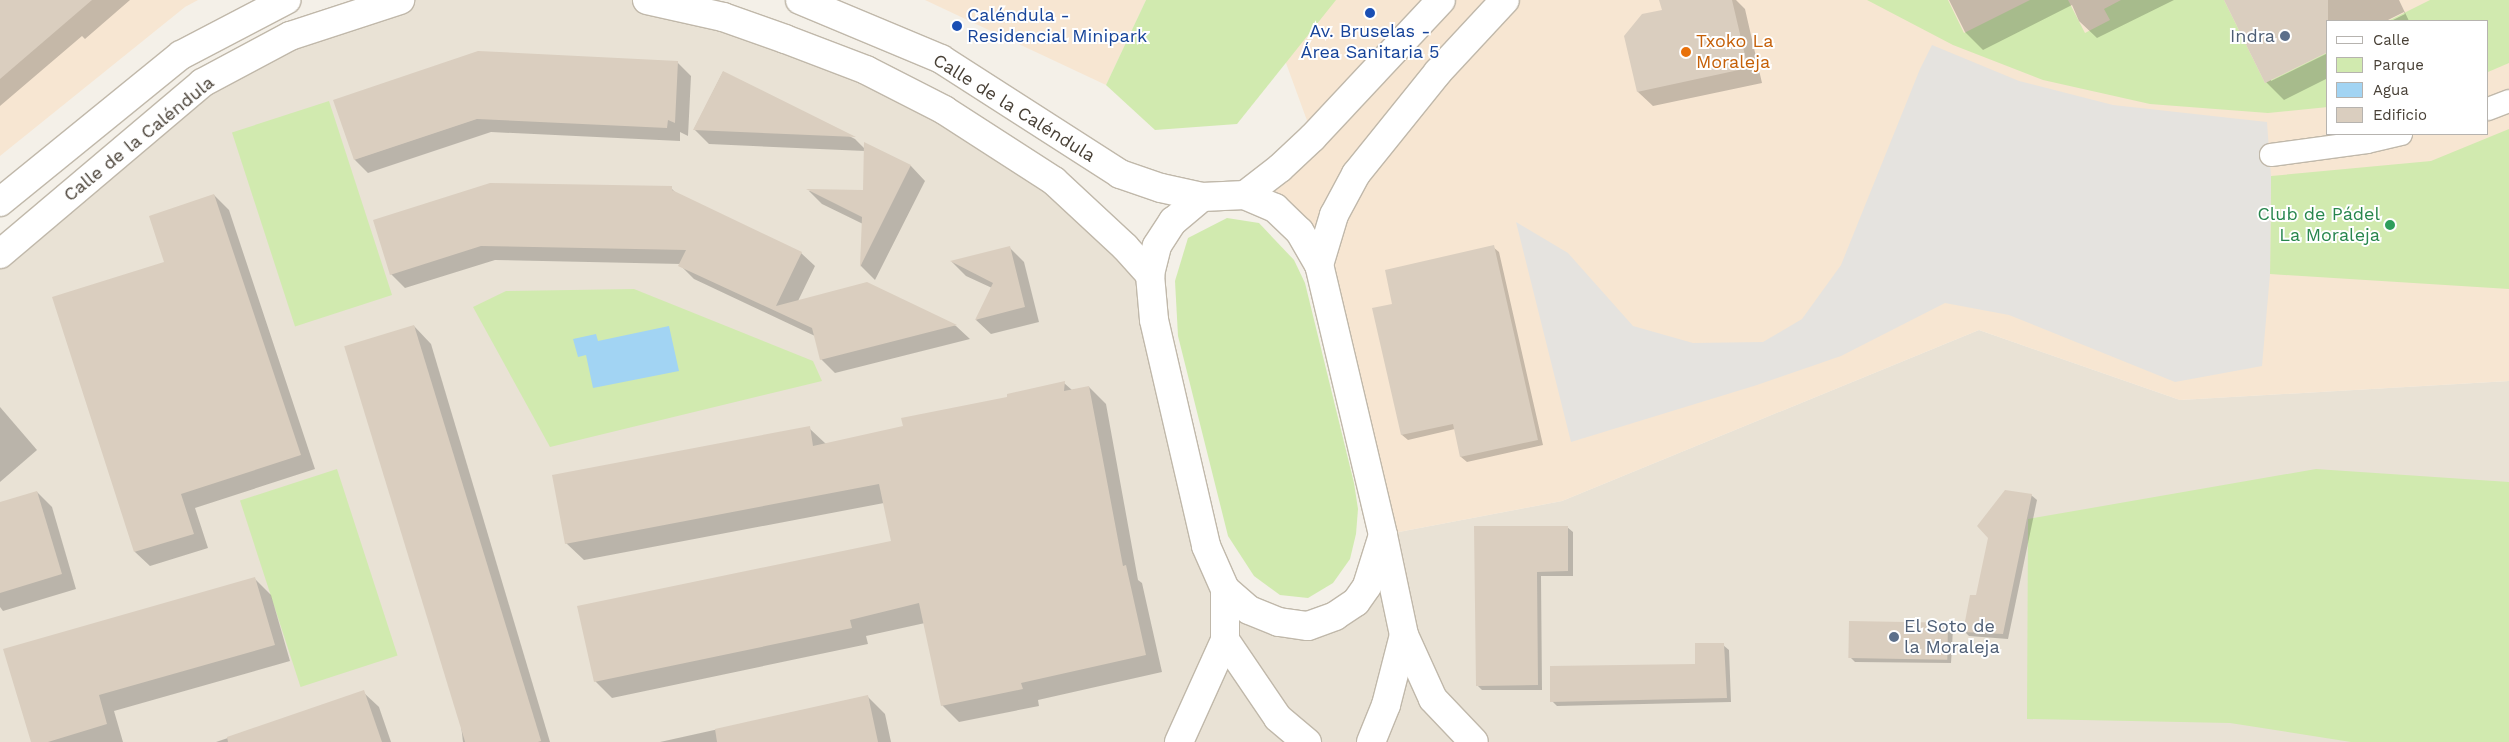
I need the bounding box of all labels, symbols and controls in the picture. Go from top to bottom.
place label: Caléndula - Residencial Minipark [967,5,1148,48]
marker: Av. Bruselas - Área Sanitaria 5 [1364,7,1376,19]
marker: Caléndula - Residencial Minipark [951,20,963,32]
legend [2326,20,2489,135]
place label: Av. Bruselas - Área Sanitaria 5 [1300,21,1440,64]
place label: Indra [2230,25,2275,47]
marker: Indra [2279,30,2291,42]
place label: Txoko La Moraleja [1696,31,1773,74]
text: Calle [2373,31,2410,49]
marker: Txoko La Moraleja [1680,46,1692,58]
street label: Calle de la Caléndula [929,49,1099,167]
text: Parque [2373,56,2424,74]
street label: Calle de la Caléndula [59,72,219,206]
text: Agua [2373,81,2409,99]
text: Edificio [2373,106,2427,124]
place label: Club de Pádel La Moraleja [2257,204,2380,246]
marker: Club de Pádel La Moraleja [2384,219,2396,231]
place label: El Soto de la Moraleja [1904,616,2000,659]
marker: El Soto de la Moraleja [1888,631,1900,643]

